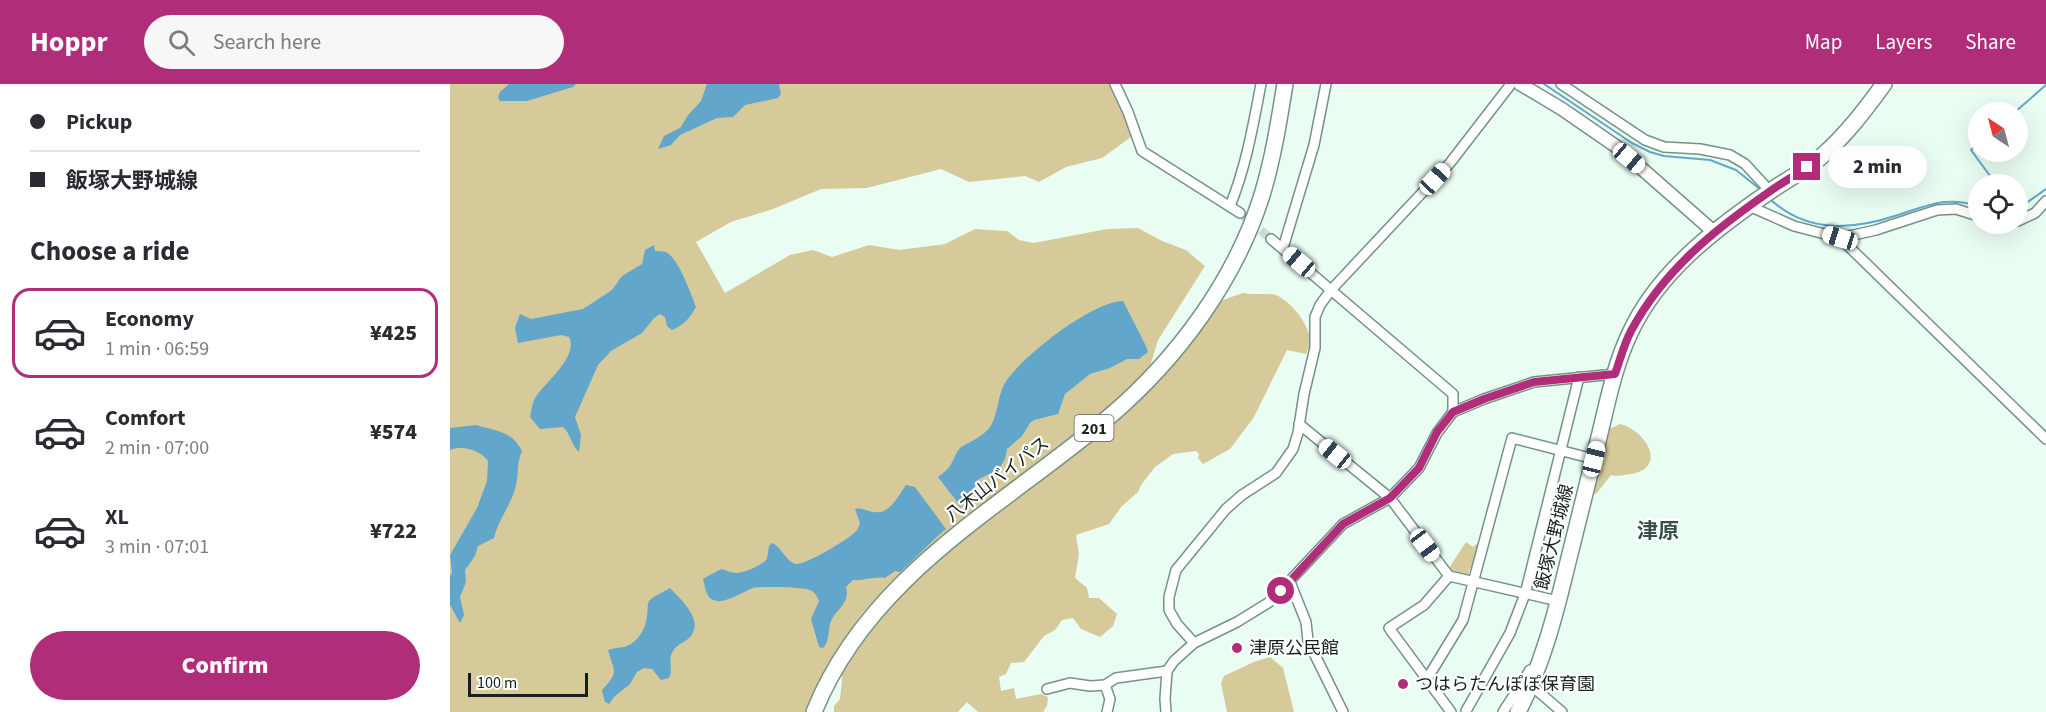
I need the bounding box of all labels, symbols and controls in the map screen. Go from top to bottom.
search box [144,15,564,69]
text: Hoppr [30,22,108,62]
icon: search [165,26,198,59]
text: Search here [213,26,321,58]
text: Map [1805,27,1842,57]
text: Layers [1875,27,1932,57]
text: Share [1965,27,2016,57]
north arrow [1968,102,2028,162]
map controls [1968,102,2028,234]
text: Pickup [66,106,132,138]
car [1609,140,1649,176]
callout: 2 min [1828,146,1927,188]
route end [1793,153,1820,180]
text: 2 min [1853,153,1902,181]
car [1416,160,1454,198]
text: 飯塚大野城線 [66,165,198,197]
button: locate [1968,174,2028,234]
car [1820,224,1860,252]
text: Choose a ride [30,232,190,271]
car [1279,244,1319,280]
text: Economy [105,303,194,335]
icon: car [33,306,87,360]
text: ¥425 [370,317,417,349]
text: 1 min · 06:59 [105,335,209,363]
text: Comfort [105,402,186,434]
icon: car [33,405,87,459]
road number: 201 [1074,415,1114,441]
text: ¥574 [370,416,417,448]
street label: 八木山バイパス [940,431,1055,528]
text: 2 min · 07:00 [105,434,209,462]
car [1315,436,1355,472]
car [1581,439,1607,479]
street label: 飯塚大野城線 [1529,482,1580,593]
text: XL [105,501,129,533]
icon: car [33,504,87,558]
text: ¥722 [370,515,417,547]
district label: 津原 [1637,516,1679,546]
car [1407,525,1443,565]
text: 3 min · 07:01 [105,533,209,561]
route start [1267,577,1294,604]
button: Confirm [30,631,420,700]
place label: 津原公民館 [1249,636,1339,661]
marker: 津原公民館 [1230,641,1244,655]
scale bar [468,670,588,698]
text: 100 m [477,672,517,694]
place label: つはらたんぽぽ保育園 [1415,672,1595,697]
marker: つはらたんぽぽ保育園 [1396,677,1410,691]

